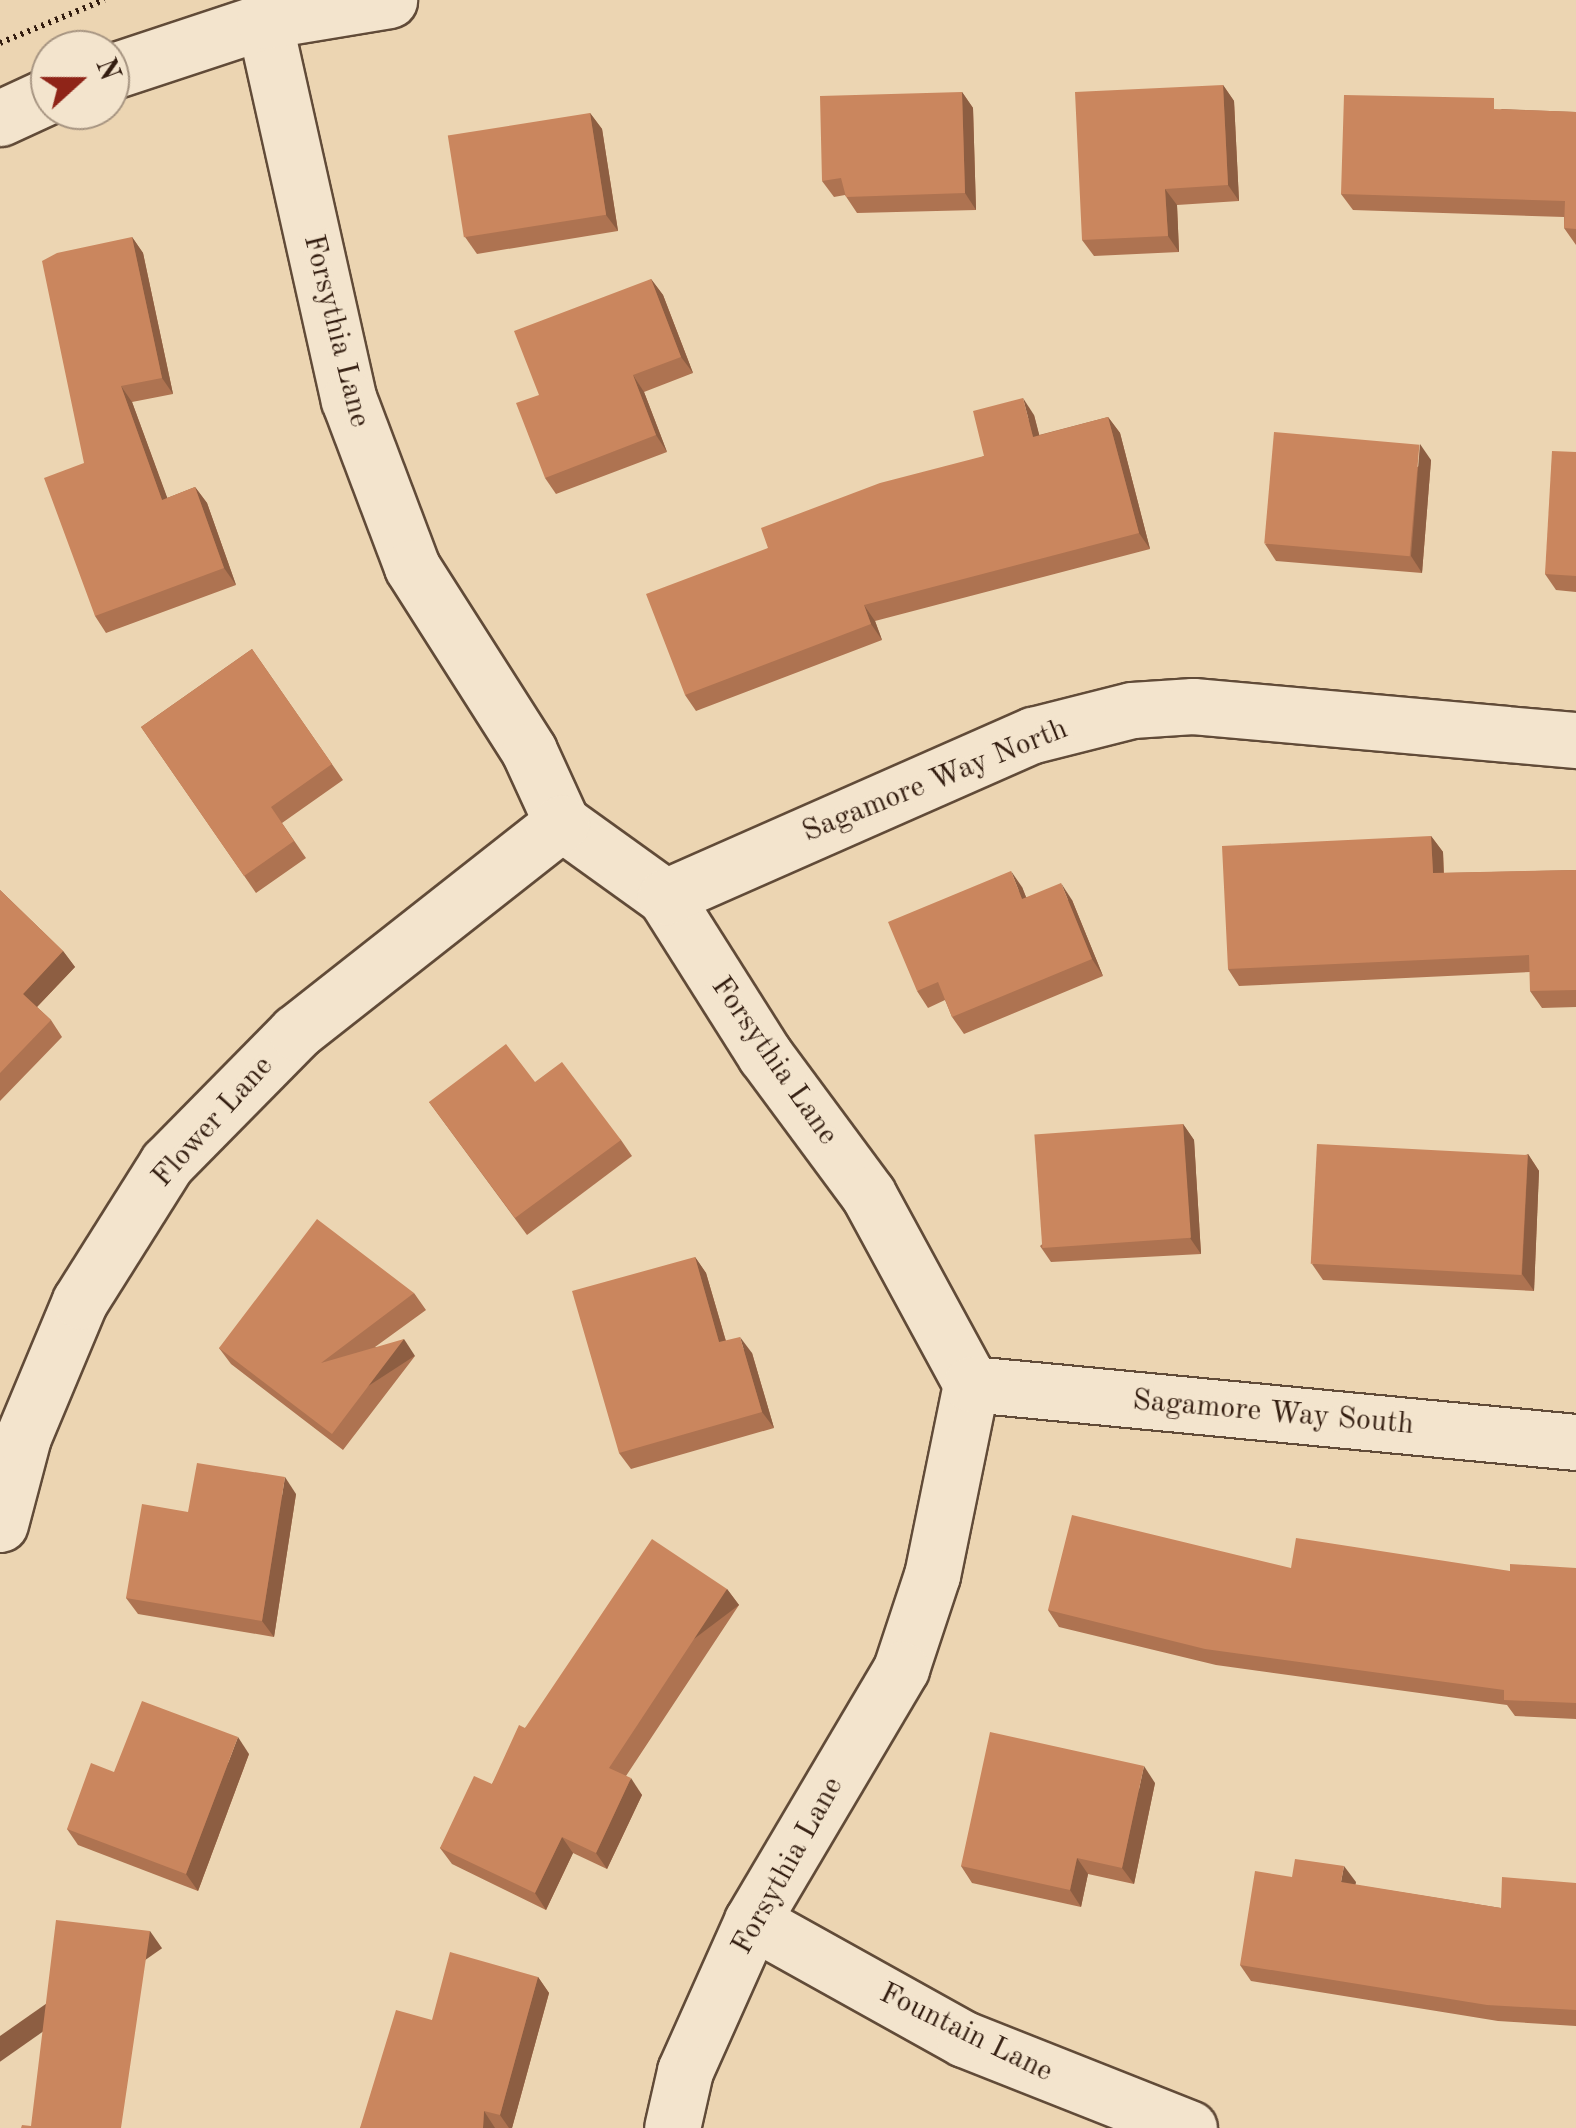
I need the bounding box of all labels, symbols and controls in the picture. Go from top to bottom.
north arrow [30,30,130,130]
text: N [89,55,123,85]
street label: Forsythia Lane [295,231,377,431]
street label: Sagamore Way North [797,711,1073,851]
street label: Forsythia Lane [703,970,845,1152]
street label: Flower Lane [145,1049,281,1195]
street label: Sagamore Way South [1131,1383,1415,1443]
street label: Forsythia Lane [724,1771,852,1961]
street label: Fountain Lane [874,1976,1058,2090]

